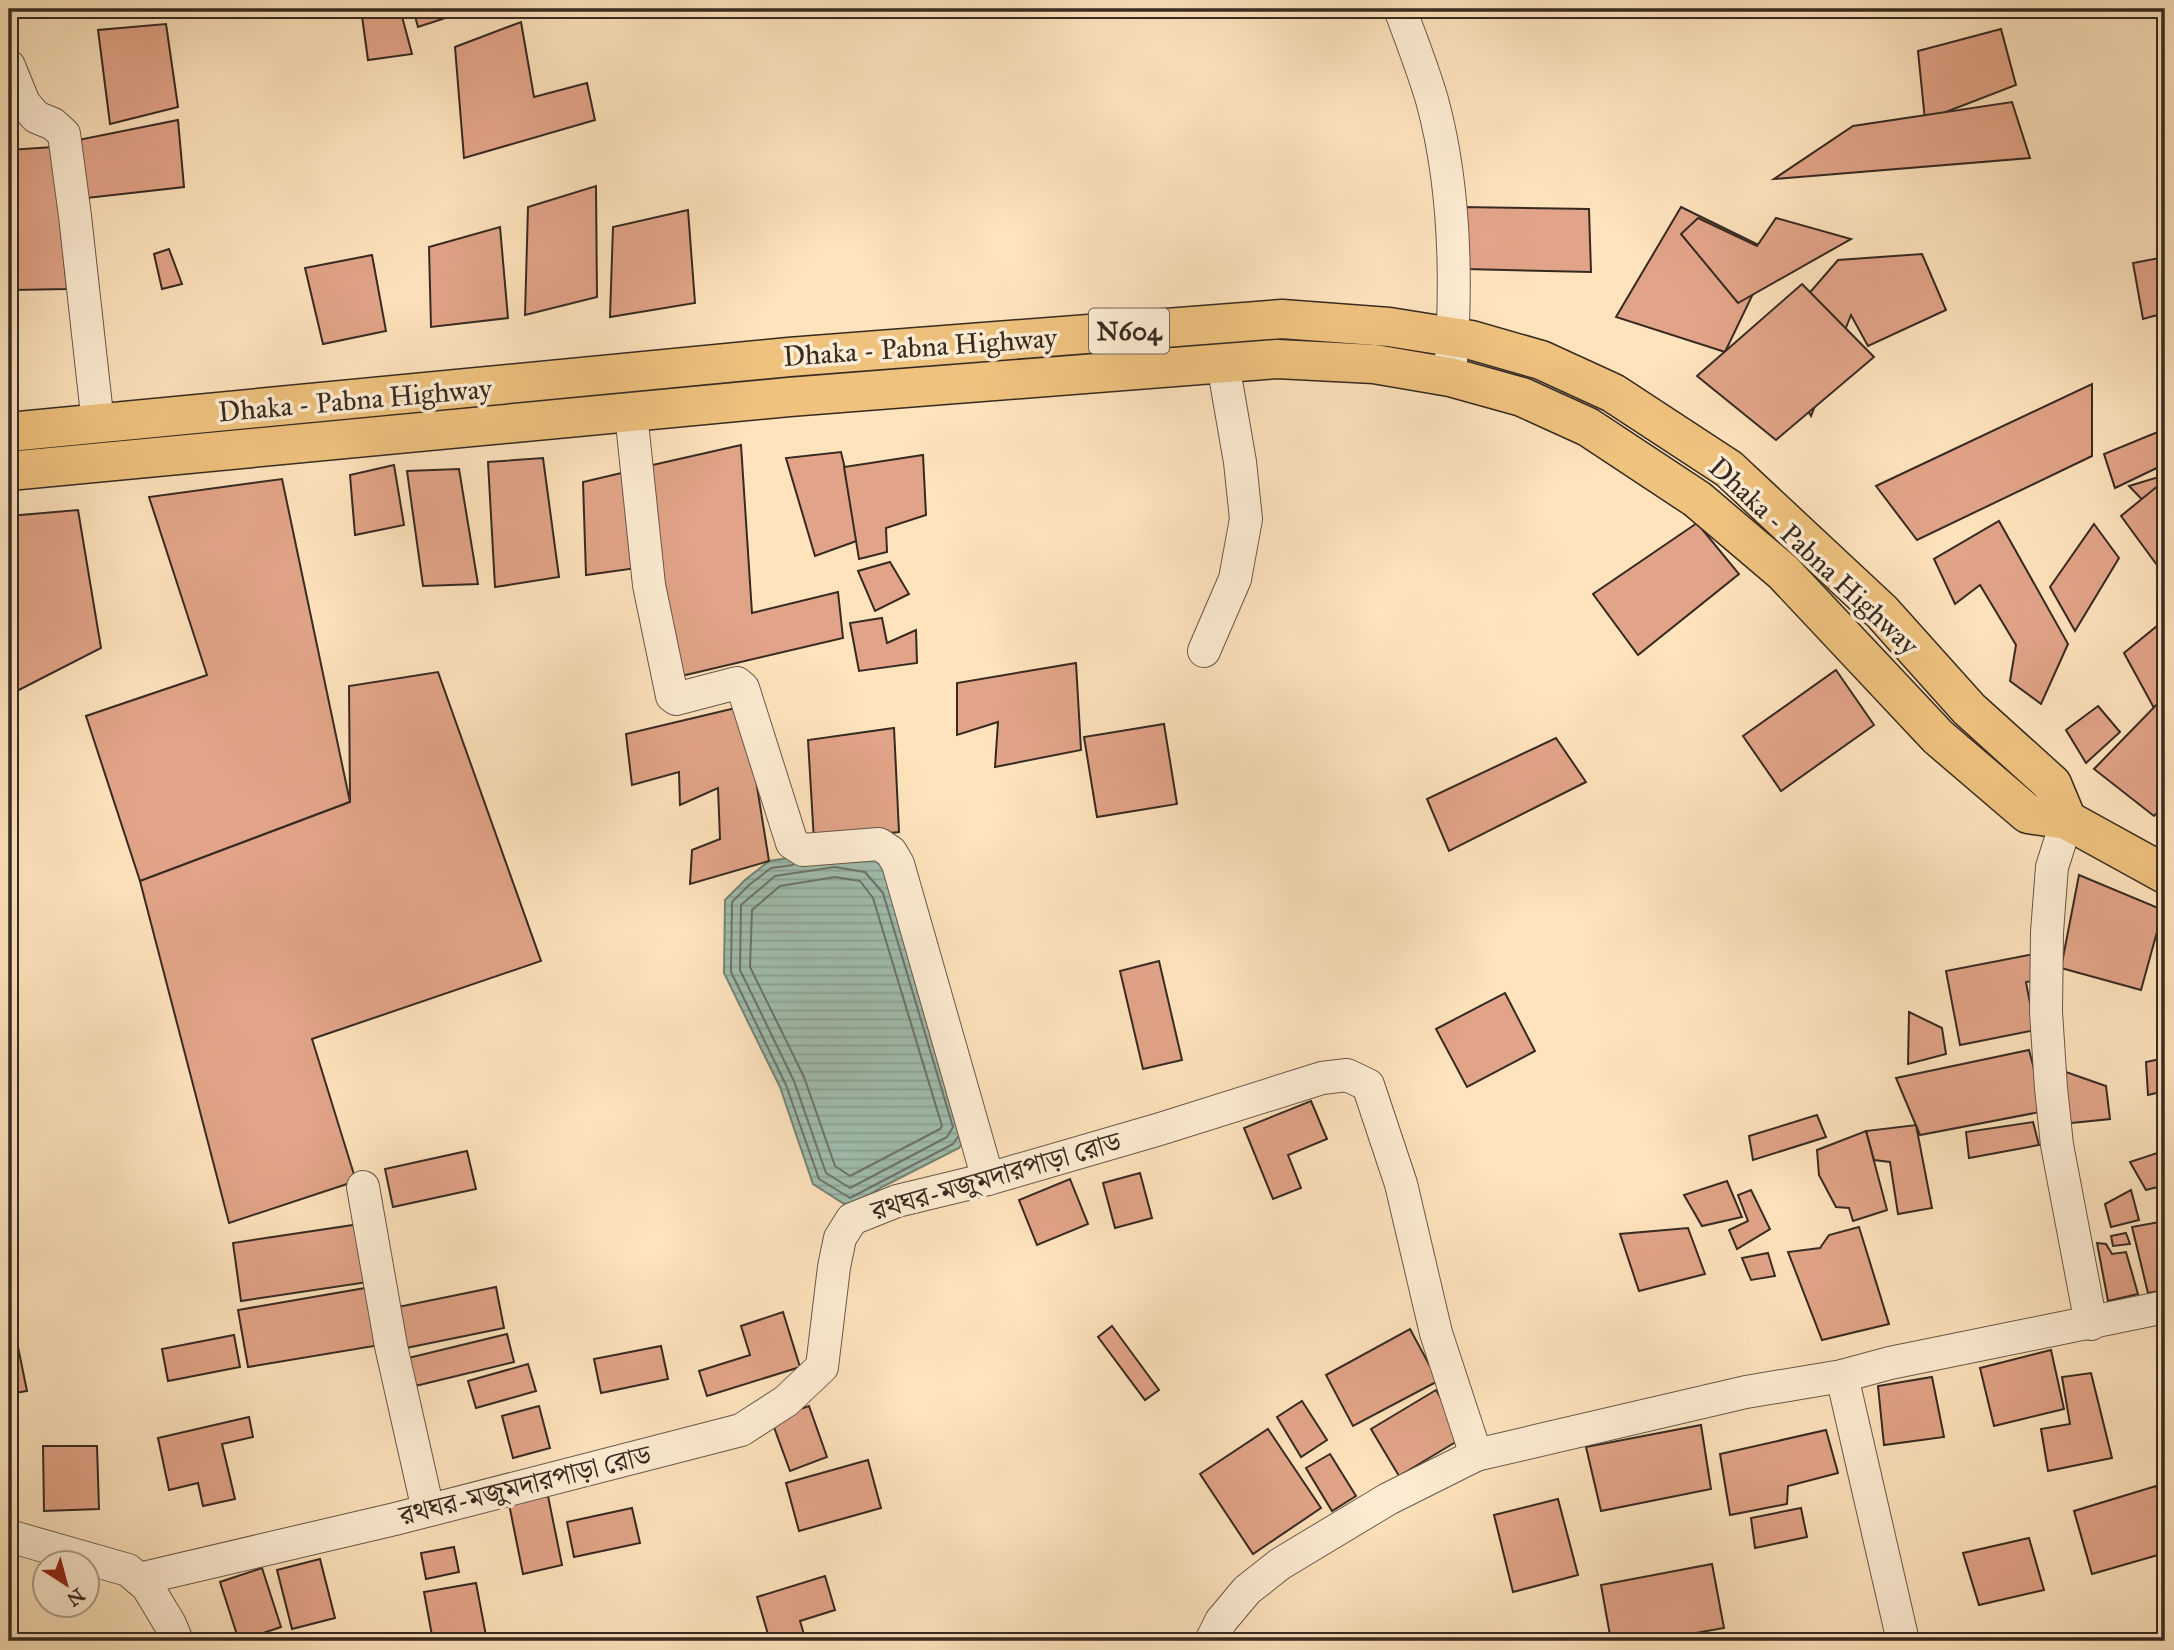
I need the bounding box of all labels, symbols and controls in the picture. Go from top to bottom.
road number: N604 [1089,308,1169,354]
street label: Dhaka - Pabna Highway [782,320,1059,374]
street label: Dhaka - Pabna Highway [217,371,494,429]
street label: Dhaka - Pabna Highway [1702,450,1927,663]
street label: রথঘর-মজুমদারপাড়া রোড [866,1123,1126,1229]
street label: রথঘর-মজুমদারপাড়া রোড [395,1436,656,1533]
north arrow [32,1548,102,1618]
text: N [62,1583,89,1611]

